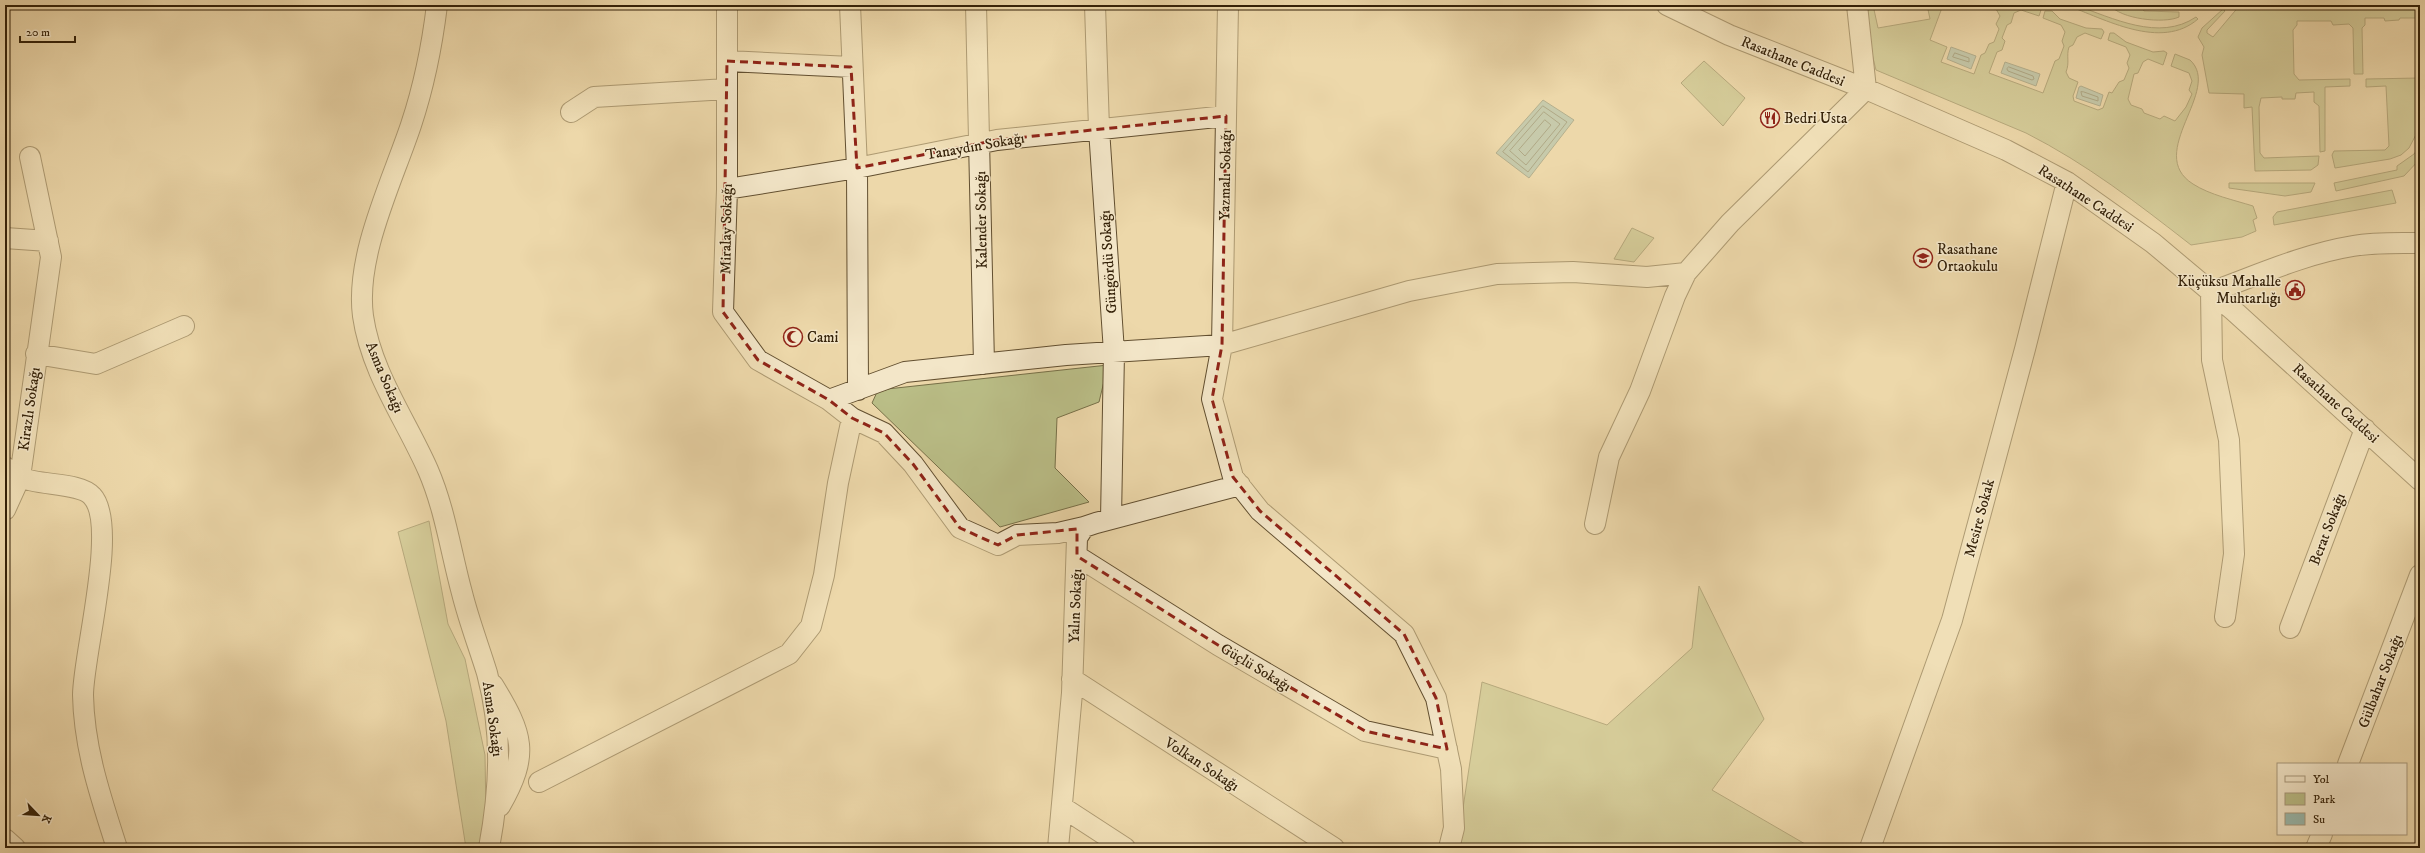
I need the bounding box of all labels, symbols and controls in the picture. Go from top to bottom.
scale bar [20,18,75,44]
text: 20 m [26,25,50,40]
street label: Rasathane Caddesi [1738,32,1848,91]
restaurant icon: Bedri Usta [1759,107,1781,129]
place label: Bedri Usta [1784,109,1848,128]
street label: Tanaydın Sokağı [924,128,1026,165]
street label: Yazmalı Sokağı [1215,129,1236,221]
street label: Rasathane Caddesi [2034,160,2137,237]
street label: Kalender Sokağı [971,171,992,269]
street label: Miralay Sokağı [716,183,737,275]
street label: Güngördü Sokağı [1095,209,1122,314]
place label: Rasathane Ortaokulu [1937,240,1998,276]
school or university icon: Rasathane Ortaokulu [1912,247,1934,269]
place label: Küçüksu Mahalle Muhtarlığı [2177,272,2281,308]
public building icon: Küçüksu Mahalle Muhtarlığı [2284,279,2306,301]
mosque icon: Cami [782,326,804,348]
place label: Cami [807,328,839,347]
street label: Asma Sokağı [361,339,408,416]
street label: Rasathane Caddesi [2288,359,2383,447]
street label: Kirazlı Sokağı [14,366,45,452]
street label: Mesire Sokak [1960,477,1999,559]
street label: Berat Sokağı [2305,490,2350,568]
street label: Yalın Sokağı [1065,568,1086,644]
street label: Gülbahar Sokağı [2354,632,2407,731]
street label: Güçlü Sokağı [1217,639,1295,696]
street label: Asma Sokağı [478,680,507,758]
street label: Volkan Sokağı [1160,733,1243,796]
legend [2277,763,2407,835]
text: Yol [2313,772,2330,787]
text: Park [2313,792,2335,807]
north arrow [18,795,58,835]
text: K [38,812,54,826]
text: Su [2313,812,2325,827]

